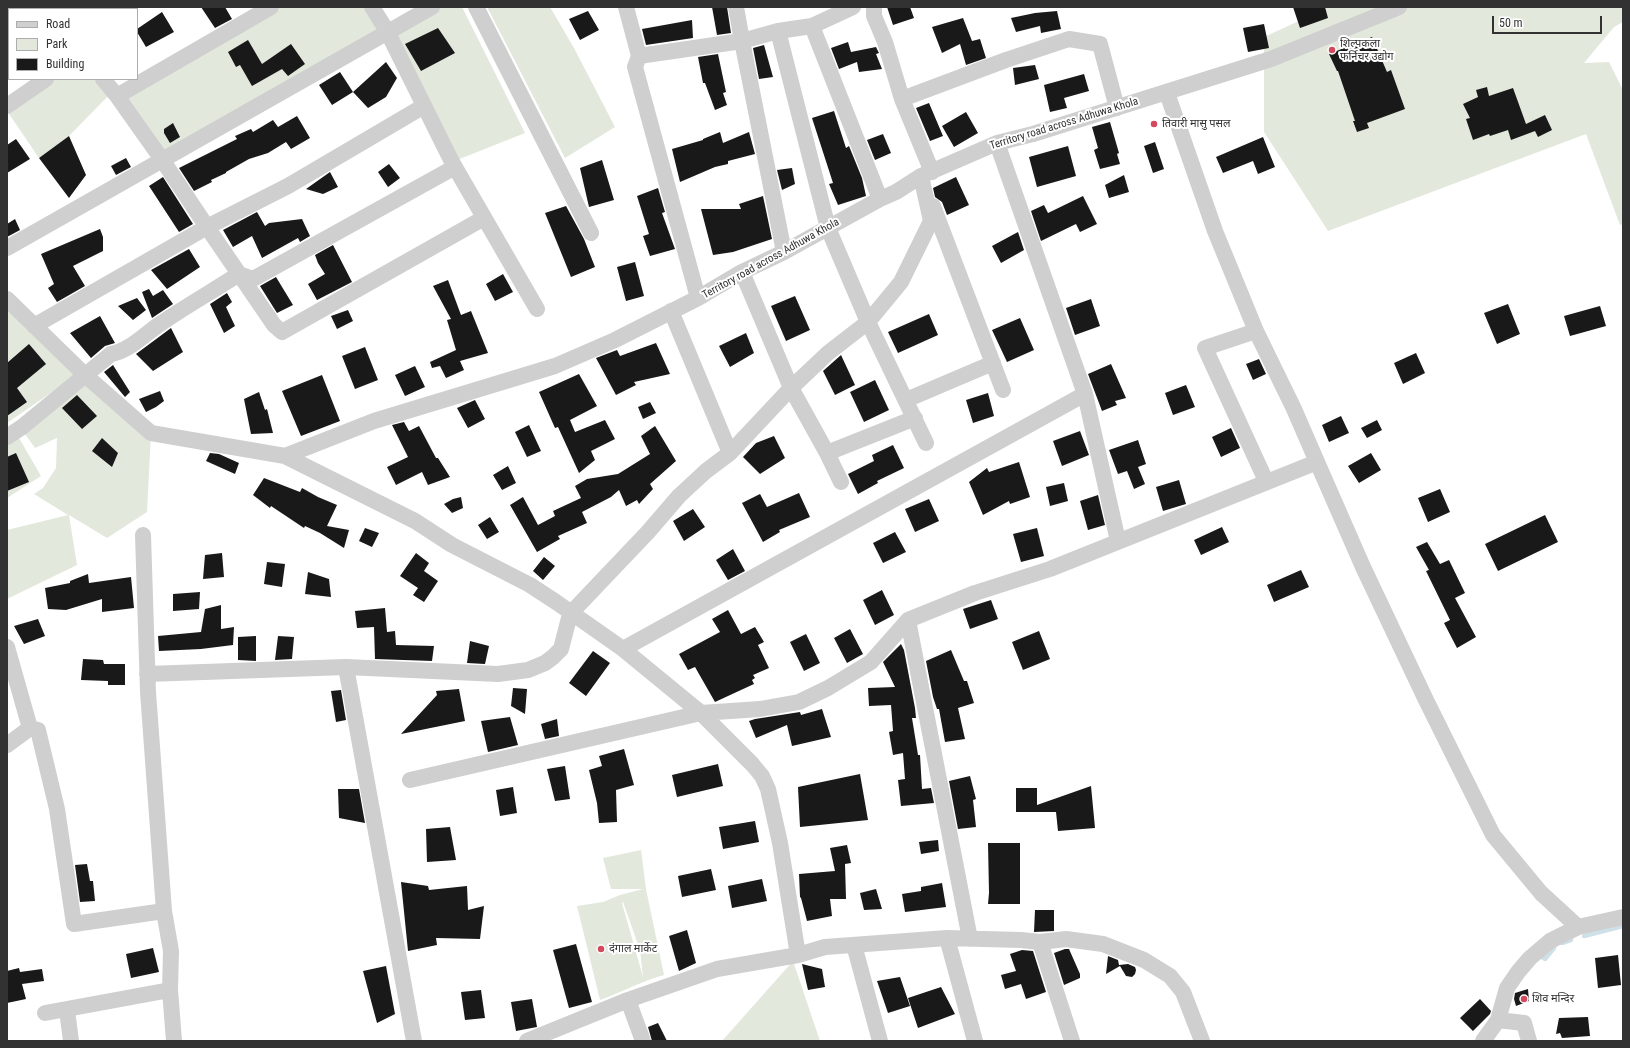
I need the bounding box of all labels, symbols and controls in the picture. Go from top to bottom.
legend [8,8,138,80]
scale bar [1494,8,1604,34]
text: 50 m [1499,16,1523,30]
text: Road [46,17,70,31]
text: Park [46,37,67,51]
place label: शिल्पकला फर्निचर उद्योग [1340,37,1393,63]
marker: शिल्पकला फर्निचर उद्योग [1327,45,1337,55]
text: Building [46,57,84,71]
street label: Territory road across Adhuwa Khola [988,95,1140,153]
place label: तिवारी मासु पसल [1162,117,1230,131]
marker: तिवारी मासु पसल [1149,119,1159,129]
street label: Territory road across Adhuwa Khola [700,216,842,302]
place label: दंगाल मार्केट [609,942,657,956]
marker: दंगाल मार्केट [596,944,606,954]
place label: शिव मन्दिर [1532,992,1574,1006]
marker: शिव मन्दिर [1519,994,1529,1004]

